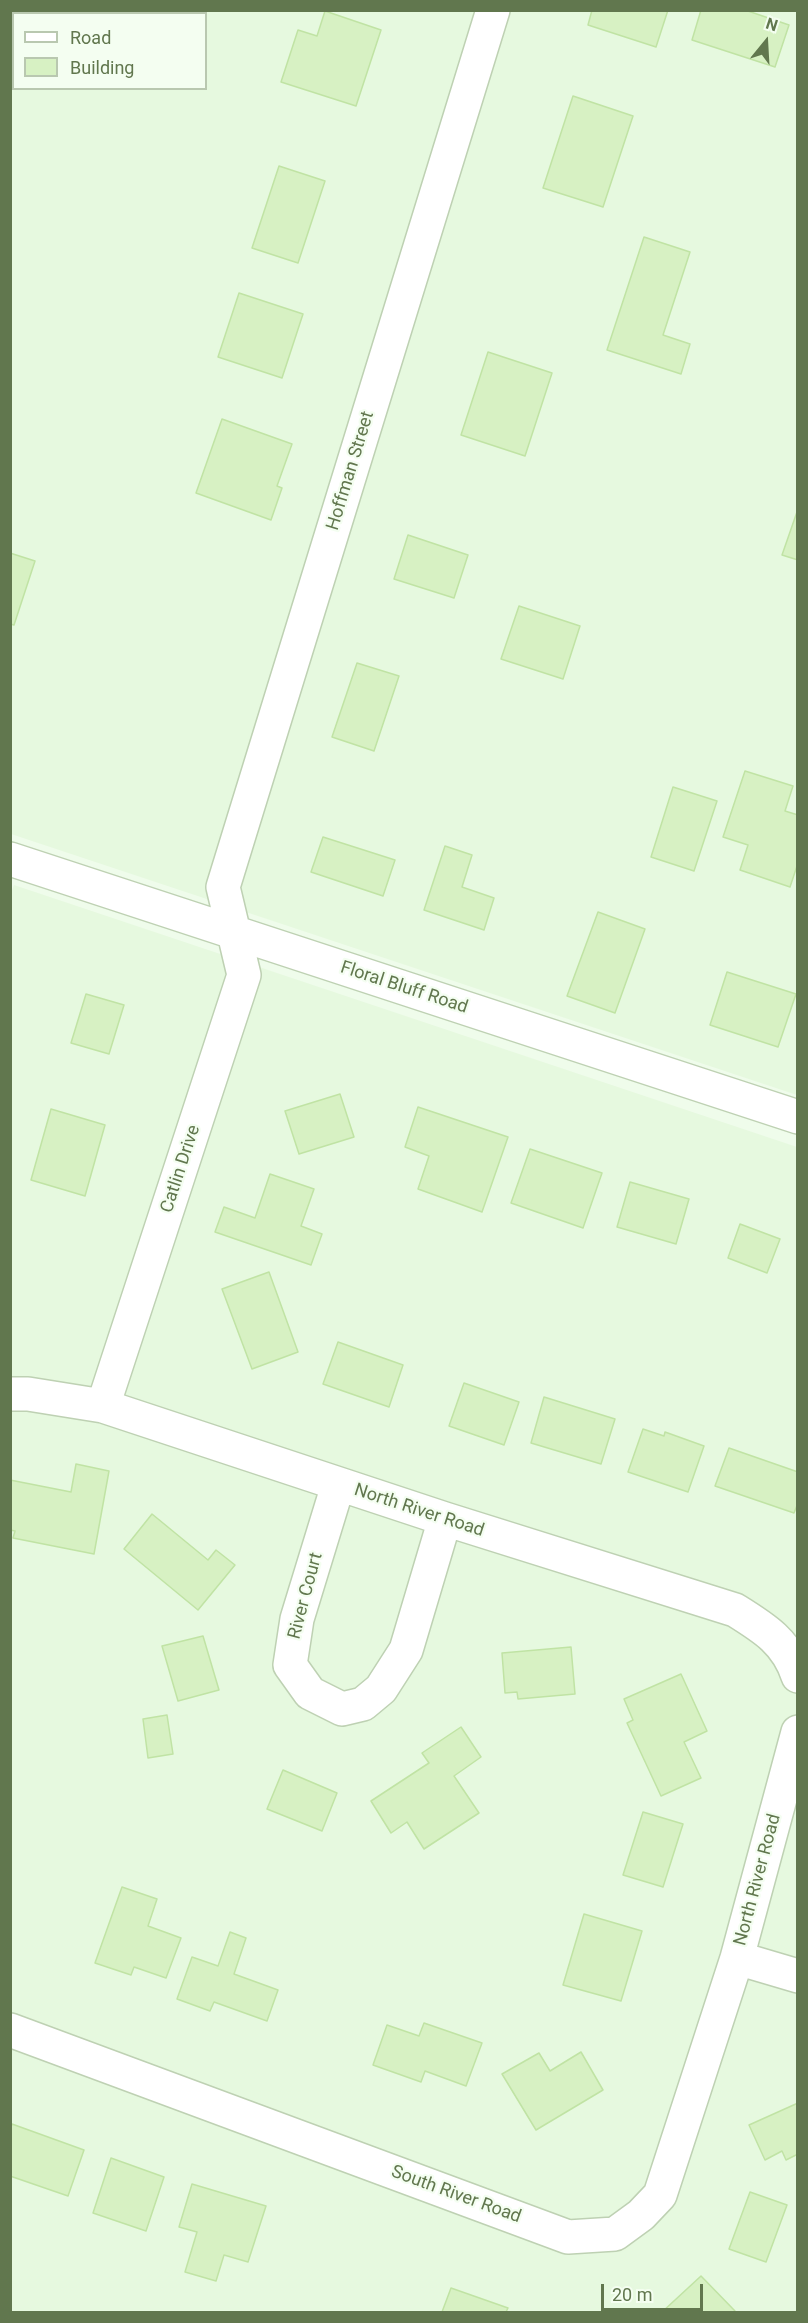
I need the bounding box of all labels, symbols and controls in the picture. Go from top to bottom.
legend [12,12,207,90]
north arrow [736,12,796,72]
text: N [763,14,780,35]
text: Road [70,27,111,48]
text: Building [70,57,134,78]
street label: Hoffman Street [323,409,379,533]
street label: Floral Bluff Road [338,957,470,1019]
street label: Catlin Drive [157,1122,205,1216]
street label: North River Road [351,1480,487,1542]
street label: River Court [284,1550,328,1642]
street label: North River Road [730,1812,786,1948]
street label: South River Road [388,2161,524,2229]
scale bar [604,2272,706,2310]
text: 20 m [612,2284,652,2305]

